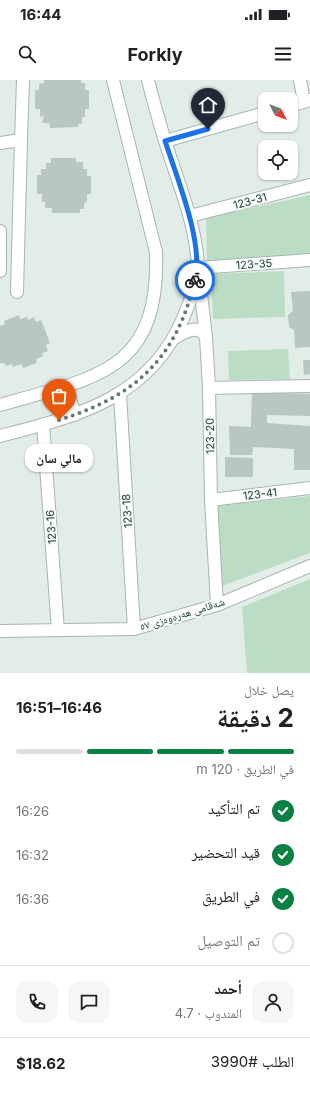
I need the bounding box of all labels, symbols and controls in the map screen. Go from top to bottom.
text: 16:44 [20,5,62,24]
icon: search [16,43,38,65]
icon: menu [272,43,294,65]
text: Forkly [127,44,183,65]
pin [191,88,225,129]
north arrow [258,92,298,132]
map controls [258,92,298,180]
icon: home [197,94,219,116]
button: locate [258,140,298,180]
street label: 123-31 [232,190,268,212]
street label: 123-35 [235,256,273,272]
courier [175,260,215,300]
icon: bike [184,269,206,291]
pin [42,379,76,420]
icon: bag [48,385,70,407]
street label: 123-20 [203,418,217,454]
callout: مالي سان [25,444,93,472]
text: مالي سان [36,450,82,466]
street label: 123-41 [242,485,278,503]
street label: 123-18 [119,493,135,529]
street label: 123-16 [43,509,59,545]
street label: شەقامی هەرەوەزی ٥٧ [138,594,226,634]
text: يصل خلال [244,682,294,698]
text: 16:46–16:51 [16,698,102,717]
text: 2 دقيقة [217,702,294,733]
text: في الطريق · 120 m [196,761,294,777]
text: تم التأكيد [208,799,260,818]
icon: check [272,800,294,822]
text: 16:26 [16,803,49,819]
text: قيد التحضير [192,843,260,862]
icon: check [272,844,294,866]
text: 16:32 [16,847,49,863]
text: في الطريق [202,887,260,906]
icon: check [272,888,294,910]
text: 16:36 [16,891,49,907]
text: تم التوصيل [197,931,260,950]
text: أحمد [215,979,242,998]
button: phone [16,981,58,1023]
button: chat [68,981,110,1023]
button: person [252,981,294,1023]
text: المندوب · 4.7 [175,1005,242,1021]
text: الطلب #3990 [211,1052,294,1071]
text: $18.62 [16,1054,66,1073]

